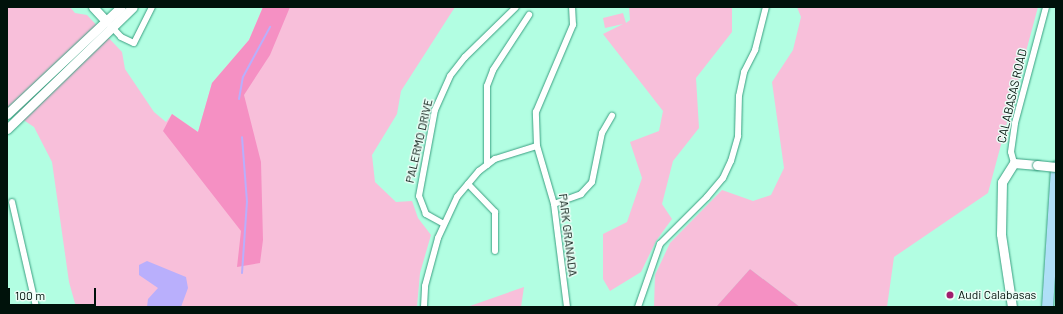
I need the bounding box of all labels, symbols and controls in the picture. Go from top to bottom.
street label: CALABASAS ROAD [994,48,1030,144]
street label: PALERMO DRIVE [402,97,436,185]
street label: PARK GRANADA [556,193,580,277]
scale bar [10,280,98,306]
text: 100 m [15,288,45,302]
place label: Audi Calabasas [958,288,1036,302]
marker: Audi Calabasas [945,290,955,300]

